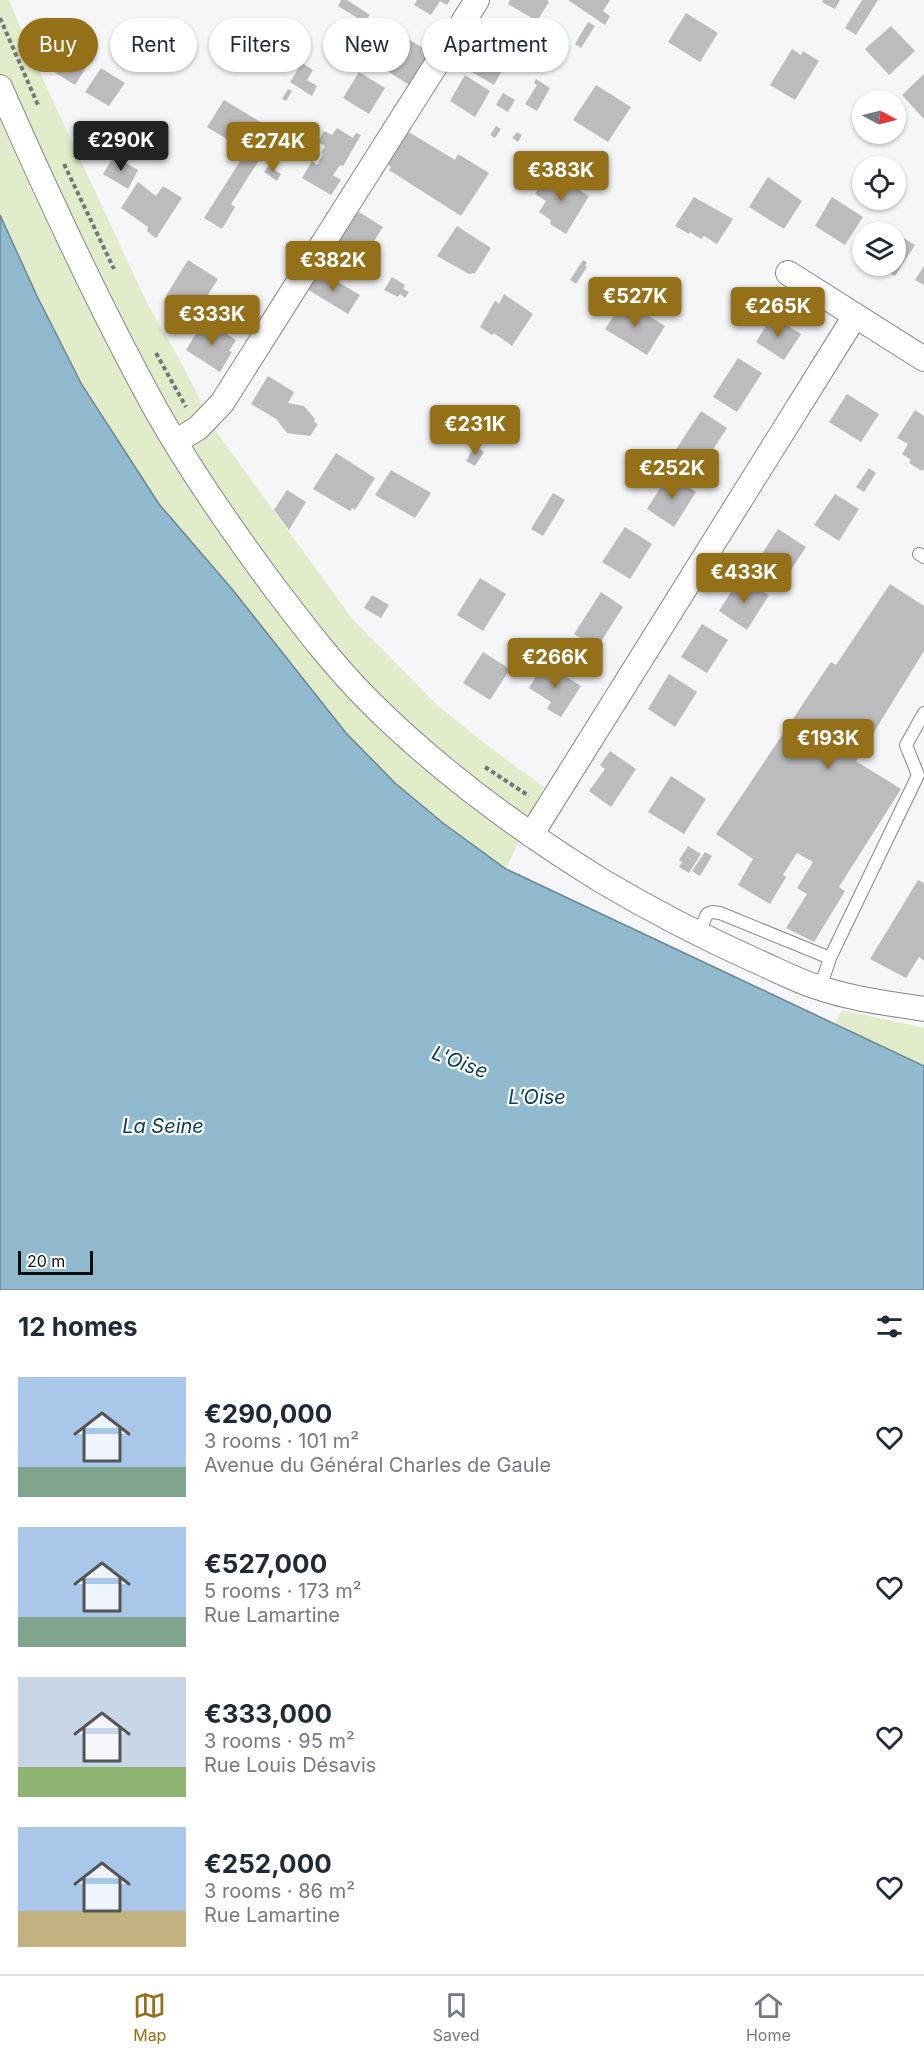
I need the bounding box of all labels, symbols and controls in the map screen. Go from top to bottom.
chip: Buy [18,18,98,72]
chip: Rent [110,18,197,72]
chip: Filters [209,18,311,72]
chip: New [323,18,410,72]
chip: Apartment [422,18,569,72]
north arrow [852,90,906,144]
map controls [852,90,906,276]
pin: €290K [79,121,163,172]
pin: €274K [231,122,315,173]
text: €290K [87,128,155,152]
text: €274K [241,129,305,153]
pin: €383K [519,151,603,202]
button: locate [852,156,906,210]
text: €383K [528,158,594,182]
button: layers [852,222,906,276]
pin: €382K [291,241,375,292]
text: €382K [300,248,366,272]
pin: €527K [593,277,677,328]
text: €527K [602,284,668,308]
pin: €265K [736,287,820,338]
text: €265K [745,294,811,318]
pin: €333K [170,295,254,346]
text: €333K [179,302,245,326]
pin: €231K [433,405,517,456]
text: €231K [444,412,506,436]
pin: €252K [630,449,714,500]
text: €252K [639,456,705,480]
pin: €433K [702,553,786,604]
text: €433K [710,560,778,584]
pin: €266K [513,638,597,689]
text: €266K [522,645,588,669]
pin: €193K [786,719,870,770]
text: €193K [797,726,859,750]
water label: L'Oise [429,1040,491,1084]
water label: L’Oise [508,1085,566,1109]
water label: La Seine [122,1114,204,1138]
scale bar [18,1248,93,1276]
text: 20 m [27,1251,65,1271]
icon: filters [873,1310,906,1343]
text: 12 homes [18,1311,138,1342]
text: €290,000 [204,1398,332,1429]
icon: home [66,1401,138,1473]
icon: heart [873,1421,906,1454]
text: 3 rooms · 101 m² [204,1429,359,1453]
text: Avenue du Général Charles de Gaule [204,1453,551,1477]
text: €527,000 [204,1548,327,1579]
icon: home [66,1551,138,1623]
icon: heart [873,1571,906,1604]
text: 5 rooms · 173 m² [204,1579,362,1603]
text: Rue Lamartine [204,1603,340,1627]
text: €333,000 [204,1698,332,1729]
icon: home [66,1701,138,1773]
icon: heart [873,1721,906,1754]
text: 3 rooms · 95 m² [204,1729,355,1753]
text: Rue Louis Désavis [204,1753,376,1777]
text: €252,000 [204,1848,332,1879]
icon: home [66,1851,138,1923]
icon: heart [873,1871,906,1904]
text: 3 rooms · 86 m² [204,1879,355,1903]
text: Rue Lamartine [204,1903,340,1927]
tab: Map [133,1989,166,2045]
tab: Saved [433,1989,480,2045]
tab: Home [746,1989,791,2045]

